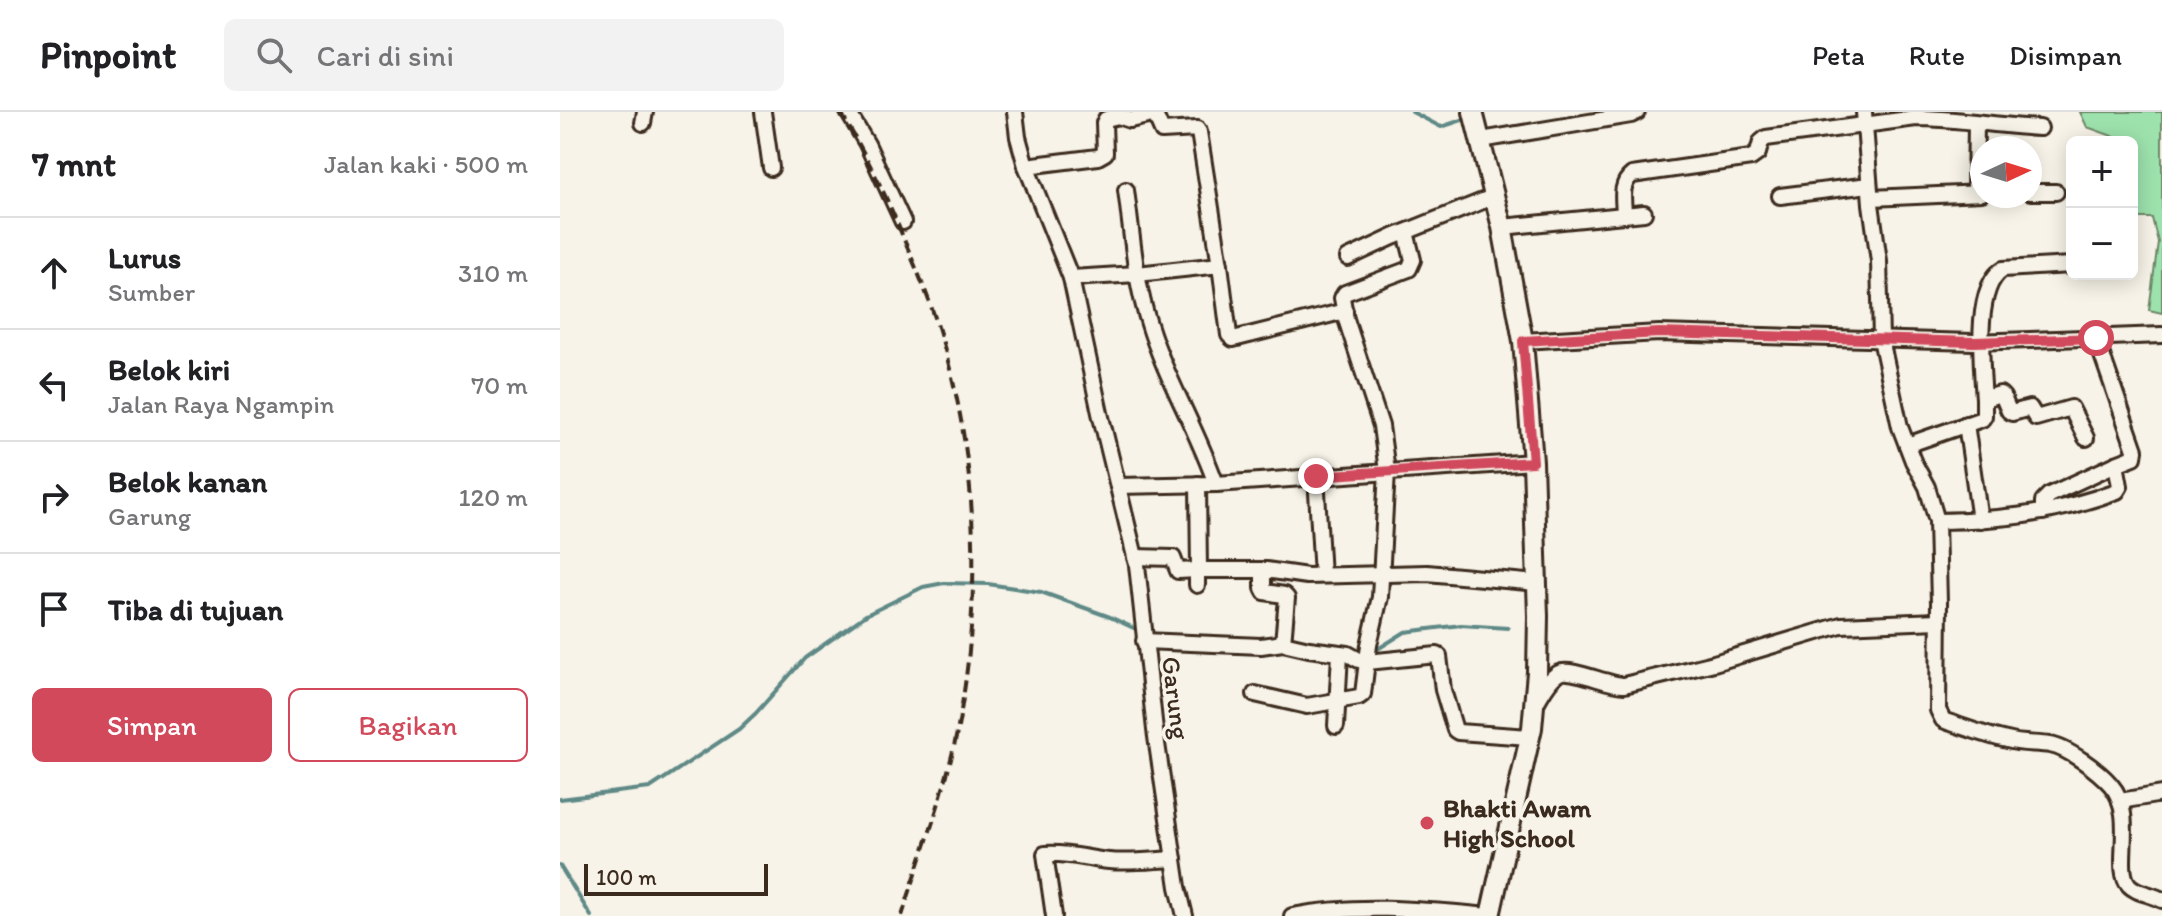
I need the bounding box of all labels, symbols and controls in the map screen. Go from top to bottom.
search box [224,19,784,91]
text: Pinpoint [40,32,176,78]
icon: search [252,33,296,77]
text: Cari di sini [316,37,454,74]
text: Peta [1812,38,1865,72]
text: Rute [1909,38,1965,72]
text: Disimpan [2009,38,2122,72]
north arrow [1970,136,2042,208]
map controls [2066,136,2138,280]
button: + [2066,136,2138,208]
text: 7 mnt [32,144,116,185]
text: Jalan kaki · 500 m [324,148,528,180]
button: − [2066,208,2138,280]
text: Lurus [108,239,181,276]
icon: ahead [32,251,76,295]
text: 310 m [458,257,528,289]
text: Sumber [108,276,195,308]
route start [2078,320,2114,356]
text: Belok kiri [108,351,230,388]
icon: left [32,363,76,407]
text: 70 m [471,369,528,401]
text: Jalan Raya Ngampin [108,388,335,420]
route end [1298,458,1334,494]
text: Belok kanan [108,463,267,500]
icon: right [32,475,76,519]
text: 120 m [459,481,528,513]
text: Garung [108,500,191,532]
icon: arrive [32,587,76,631]
text: Tiba di tujuan [108,591,283,628]
street label: Garung [1155,655,1197,742]
button: Simpan [32,688,272,762]
button: Bagikan [288,688,528,762]
place label: Bhakti Awam High School [1443,792,1592,854]
marker: Bhakti Awam High School [1418,814,1436,832]
scale bar [584,860,768,896]
text: 100 m [596,864,657,891]

